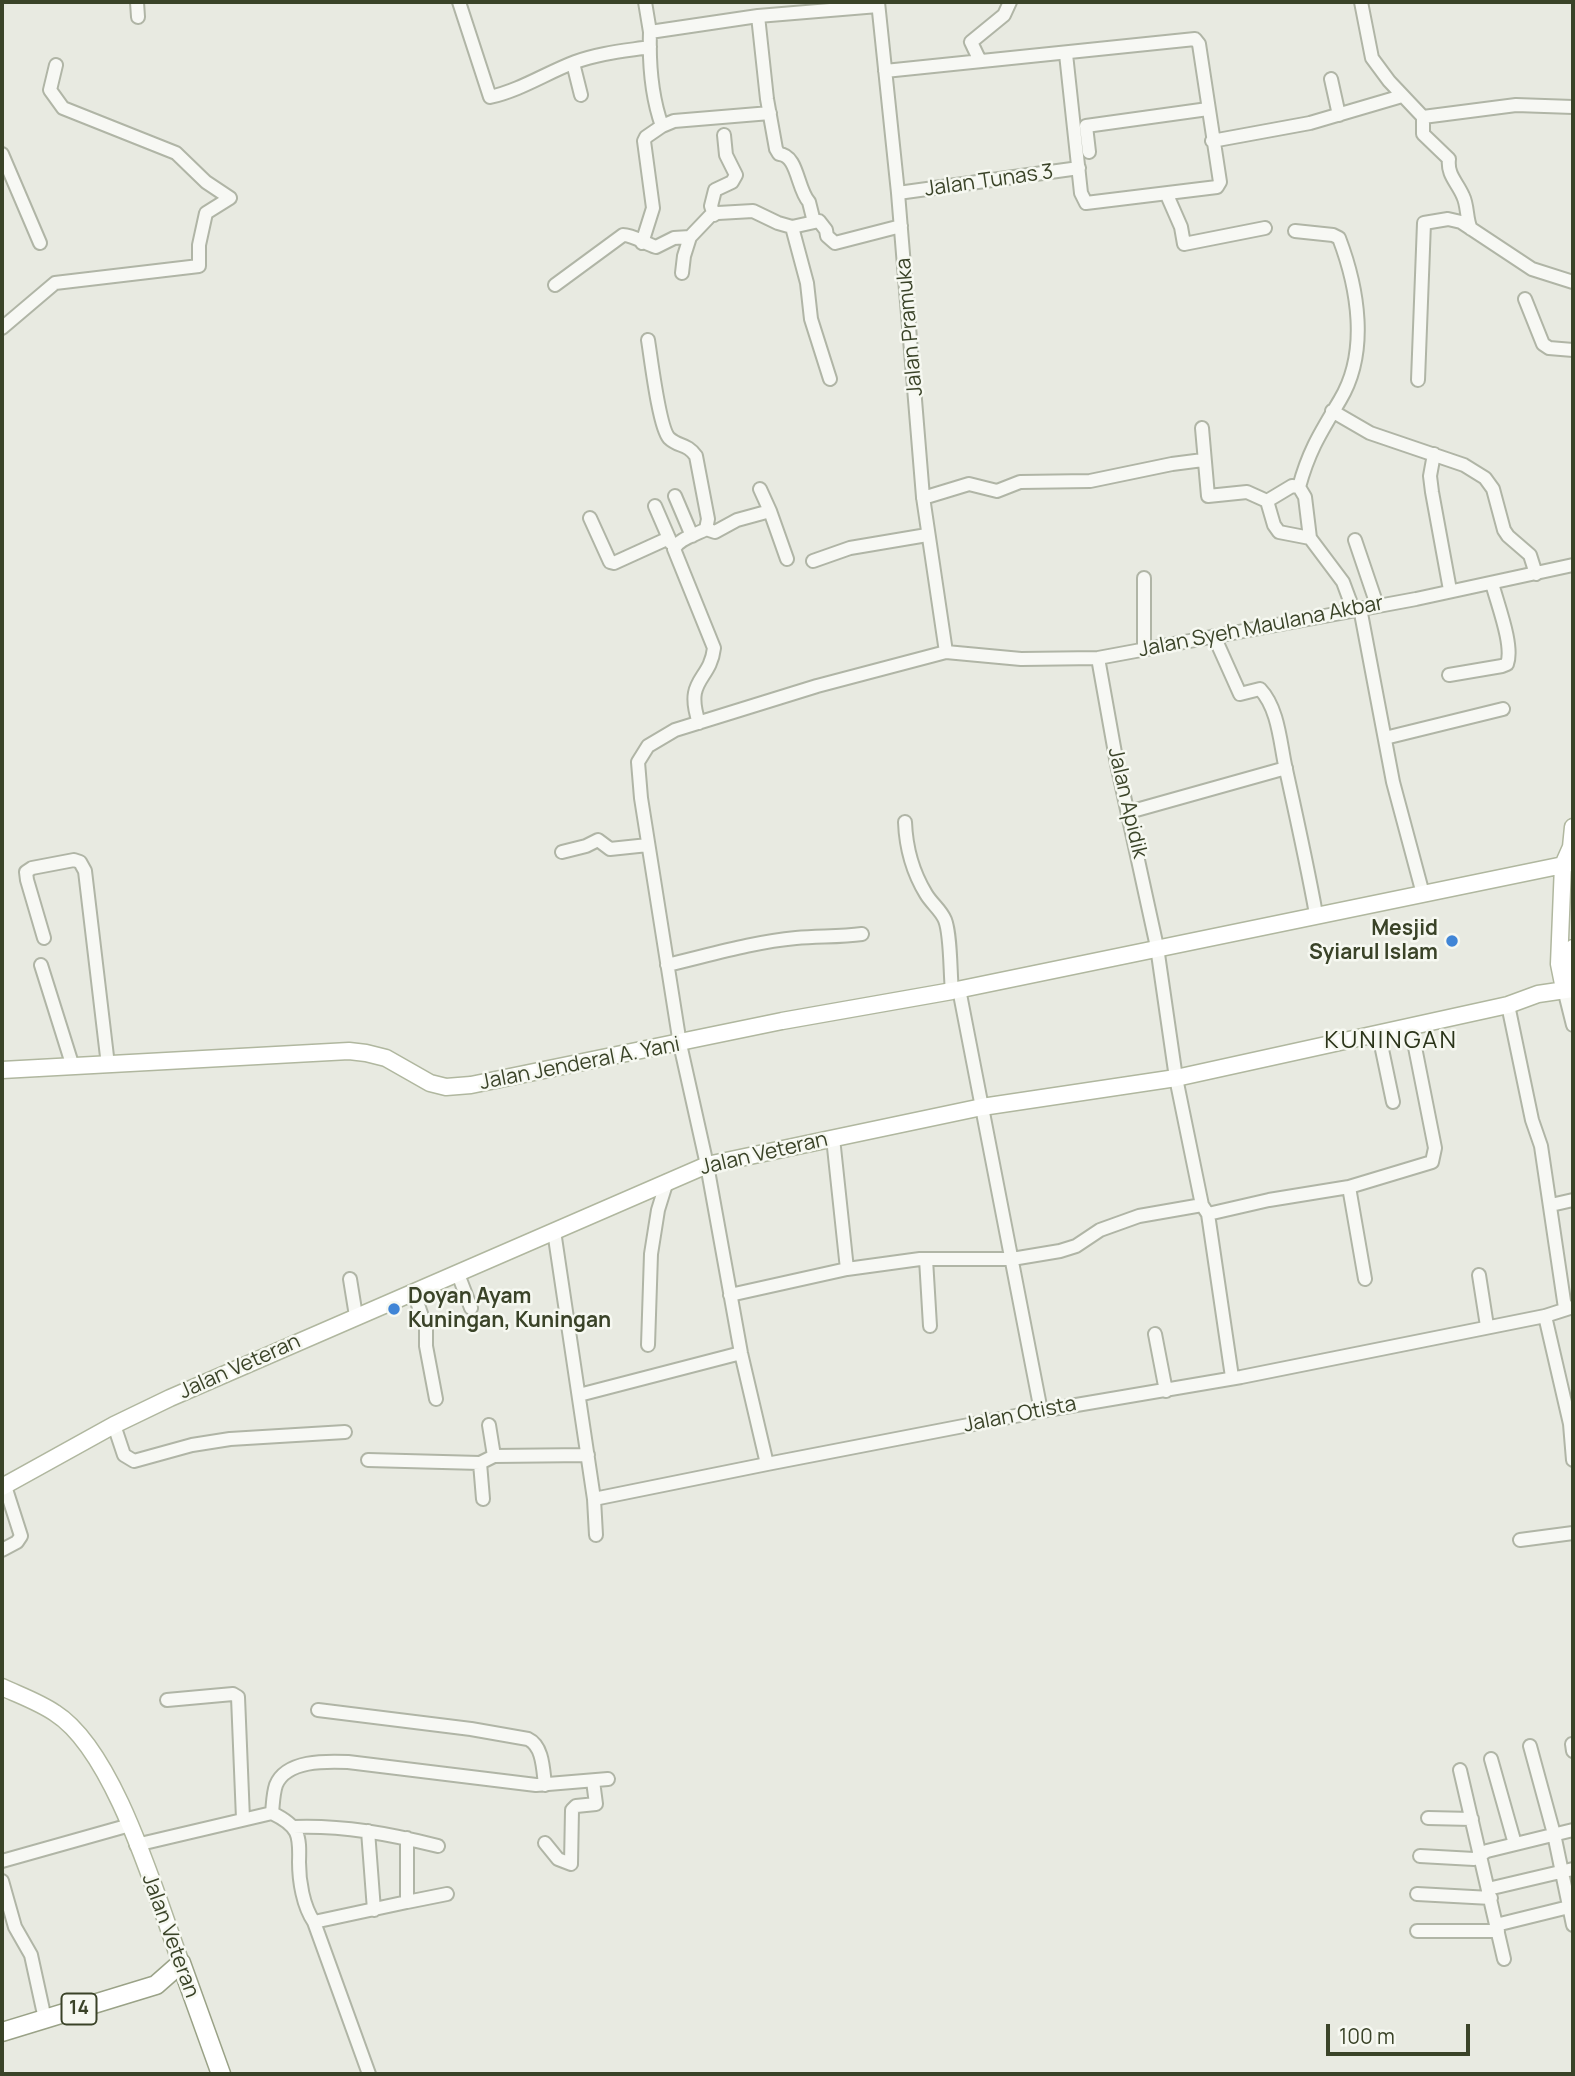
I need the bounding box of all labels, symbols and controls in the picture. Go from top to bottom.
street label: Jalan Tunas 3 [923,160,1055,202]
street label: Jalan Pramuka [891,257,929,397]
street label: Jalan Syeh Maulana Akbar [1136,591,1386,663]
street label: Jalan Apidik [1102,745,1152,861]
place label: Mesjid Syiarul Islam [1309,916,1438,966]
marker: Mesjid Syiarul Islam [1444,933,1460,949]
district label: KUNINGAN [1325,1027,1457,1055]
street label: Jalan Jenderal A. Yani [478,1032,682,1096]
street label: Jalan Veteran [698,1127,830,1181]
place label: Doyan Ayam Kuningan, Kuningan [408,1284,611,1334]
marker: Doyan Ayam Kuningan, Kuningan [386,1301,402,1317]
street label: Jalan Veteran [176,1329,304,1405]
street label: Jalan Otista [962,1392,1078,1438]
street label: Jalan Veteran [136,1871,204,2001]
road number: 14 [62,1994,96,2024]
scale bar [1330,2010,1474,2054]
text: 100 m [1339,2022,1395,2050]

